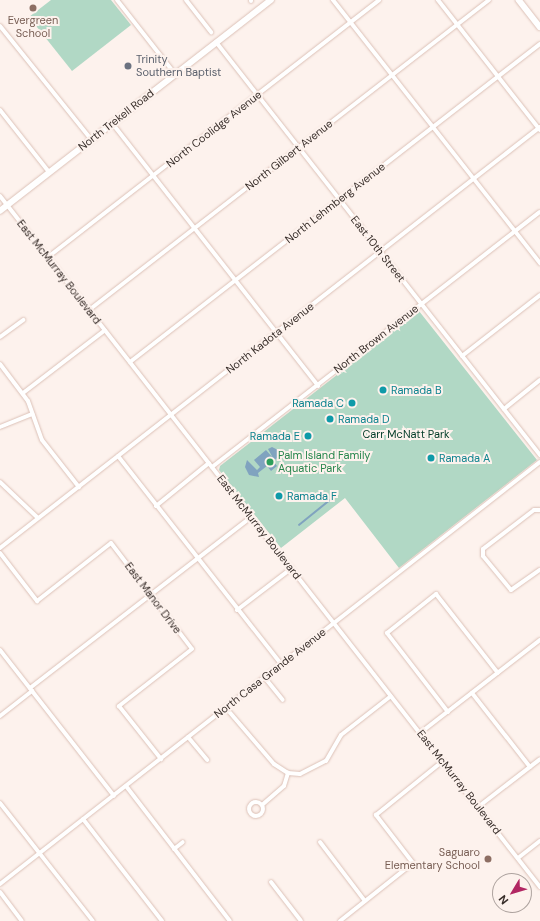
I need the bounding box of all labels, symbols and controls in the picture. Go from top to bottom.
marker: Evergreen School [28,3,38,13]
place label: Evergreen School [8,14,58,40]
place label: Trinity Southern Baptist [136,53,221,79]
marker: Trinity Southern Baptist [123,61,133,71]
street label: North Trekell Road [76,86,156,154]
street label: North Coolidge Avenue [164,88,264,170]
street label: North Gilbert Avenue [243,117,335,193]
street label: North Lehmberg Avenue [282,160,388,246]
street label: East 10th Street [348,213,408,285]
street label: East McMurray Boulevard [14,217,104,327]
street label: North Kadota Avenue [223,300,317,376]
street label: North Brown Avenue [331,302,421,376]
place label: Ramada B [391,383,442,397]
marker: Ramada B [378,385,388,395]
place label: Ramada C [292,396,344,410]
marker: Ramada C [347,398,357,408]
place label: Ramada D [338,412,390,426]
marker: Ramada D [325,414,335,424]
park label: Carr McNatt Park [362,427,450,441]
place label: Ramada E [250,429,300,443]
marker: Ramada E [303,431,313,441]
place label: Palm Island Family Aquatic Park [278,449,370,475]
place label: Ramada A [439,451,490,465]
marker: Ramada A [426,453,436,463]
marker: Palm Island Family Aquatic Park [265,457,275,467]
street label: East McMurray Boulevard [214,472,304,582]
place label: Ramada F [287,489,337,503]
marker: Ramada F [274,491,284,501]
street label: East Manor Drive [122,560,184,636]
street label: North Casa Grande Avenue [211,625,329,721]
street label: East McMurray Boulevard [414,727,504,837]
place label: Saguaro Elementary School [385,846,480,872]
marker: Saguaro Elementary School [483,854,493,864]
north arrow [492,873,532,913]
text: N [495,892,511,907]

